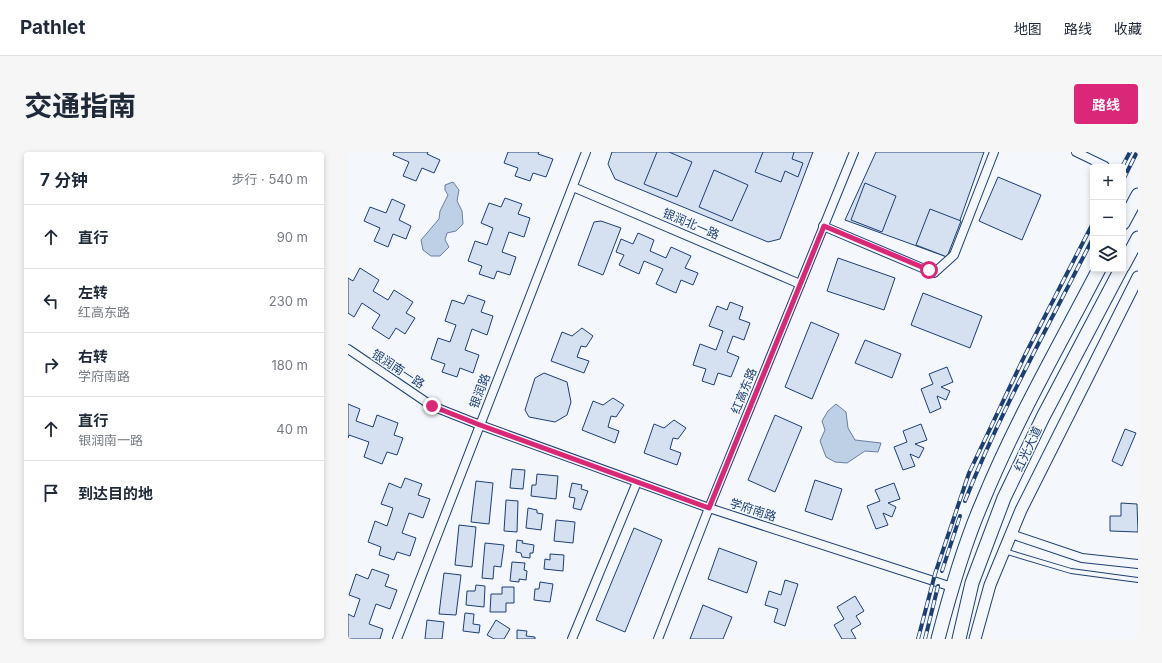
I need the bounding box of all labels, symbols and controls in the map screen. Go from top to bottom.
text: Pathlet [20,16,85,39]
text: 地图 [1014,20,1042,37]
text: 路线 [1064,20,1092,37]
text: 收藏 [1114,20,1142,37]
button: 路线 [1074,84,1138,124]
text: 交通指南 [24,89,136,123]
map controls [1090,164,1126,272]
button: + [1090,164,1126,200]
text: 7 分钟 [40,170,88,190]
text: 步行 · 540 m [231,171,308,187]
button: − [1090,200,1126,236]
street label: 银润北一路 [661,205,722,242]
icon: ahead [40,226,62,248]
text: 直行 [78,228,108,247]
text: 90 m [277,229,308,245]
button: layers [1090,236,1126,272]
route start [920,261,938,279]
text: 左转 [78,283,108,302]
icon: left [40,290,62,312]
text: 230 m [269,293,308,309]
text: 红高东路 [78,304,130,320]
street label: 银润南一路 [369,346,428,391]
text: 右转 [78,347,108,366]
icon: right [40,354,62,376]
text: 180 m [271,357,308,373]
street label: 红高东路 [728,366,759,416]
text: 学府南路 [78,368,130,384]
street label: 银润路 [466,371,493,410]
route end [423,397,441,415]
text: 直行 [78,411,108,430]
icon: ahead [40,418,62,440]
text: 40 m [276,421,308,437]
street label: 红光大道 [1011,424,1044,474]
text: 银润南一路 [78,432,143,448]
icon: arrive [40,482,62,504]
text: 到达目的地 [78,484,153,503]
street label: 学府南路 [728,495,778,524]

